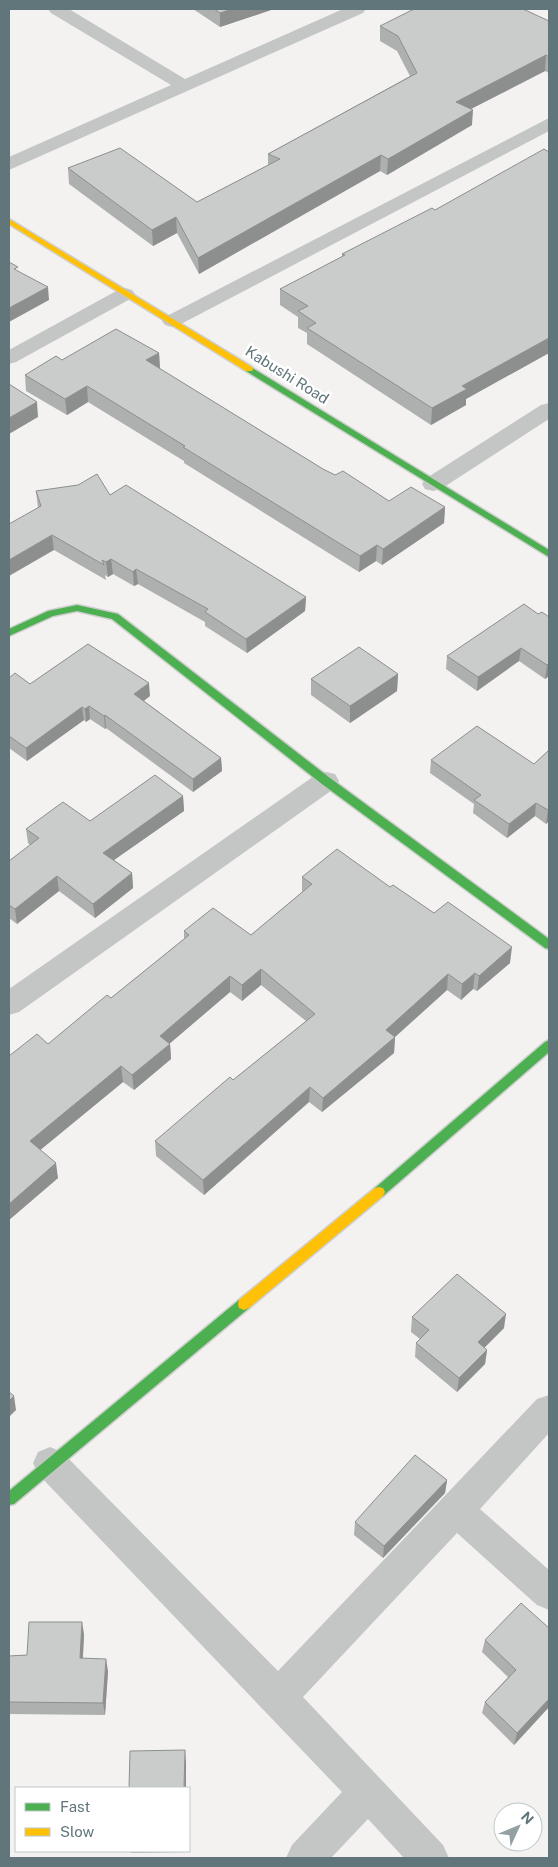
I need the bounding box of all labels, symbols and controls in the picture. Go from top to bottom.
street label: Kabushi Road [242,342,332,407]
legend [15,1787,190,1852]
text: Fast [60,1798,90,1815]
north arrow [493,1802,543,1852]
text: N [518,1808,537,1827]
text: Slow [60,1823,95,1840]

